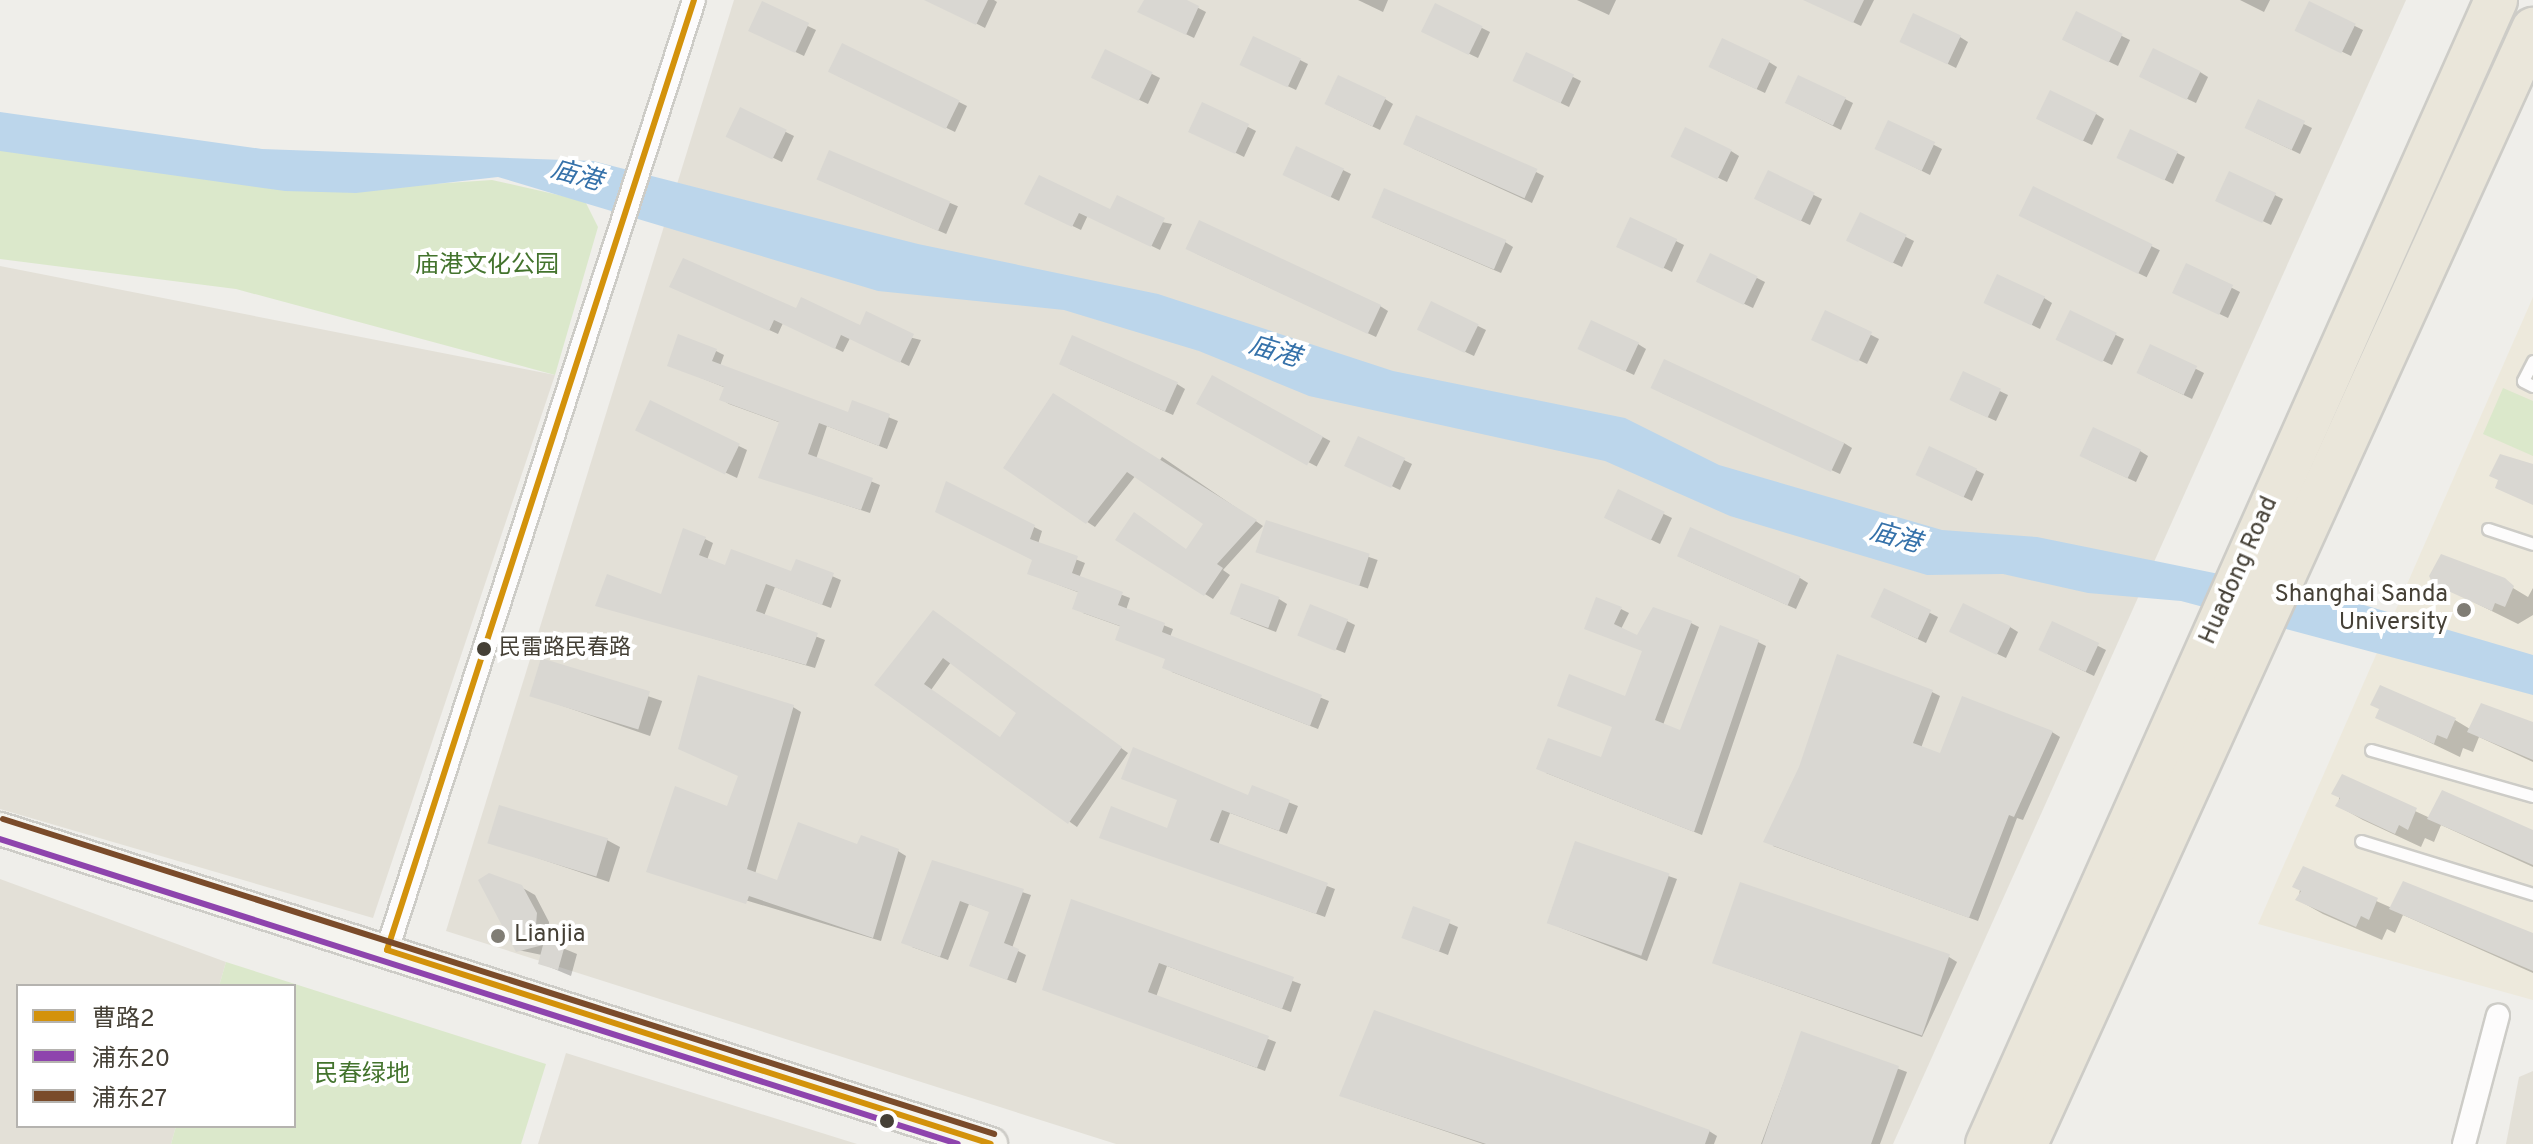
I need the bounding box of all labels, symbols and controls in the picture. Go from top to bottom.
water label: 庙港 [547,155,605,199]
park label: 庙港文化公园 [415,253,559,281]
water label: 庙港 [1245,330,1303,376]
street label: Huadong Road [2195,493,2285,649]
water label: 庙港 [1866,517,1924,561]
place label: Shanghai Sanda University [2274,582,2448,638]
marker: Shanghai Sanda University [2455,601,2473,619]
place label: 民雷路民春路 [499,636,631,662]
marker: 民雷路民春路 [476,641,492,657]
place label: Lianjia [514,922,585,950]
marker: Lianjia [489,927,507,945]
legend [16,984,296,1128]
text: 曹路2 [92,1005,155,1035]
text: 浦东20 [92,1045,170,1075]
park label: 民春绿地 [314,1062,410,1090]
text: 浦东27 [92,1085,167,1115]
unlabelled marker [879,1113,895,1129]

